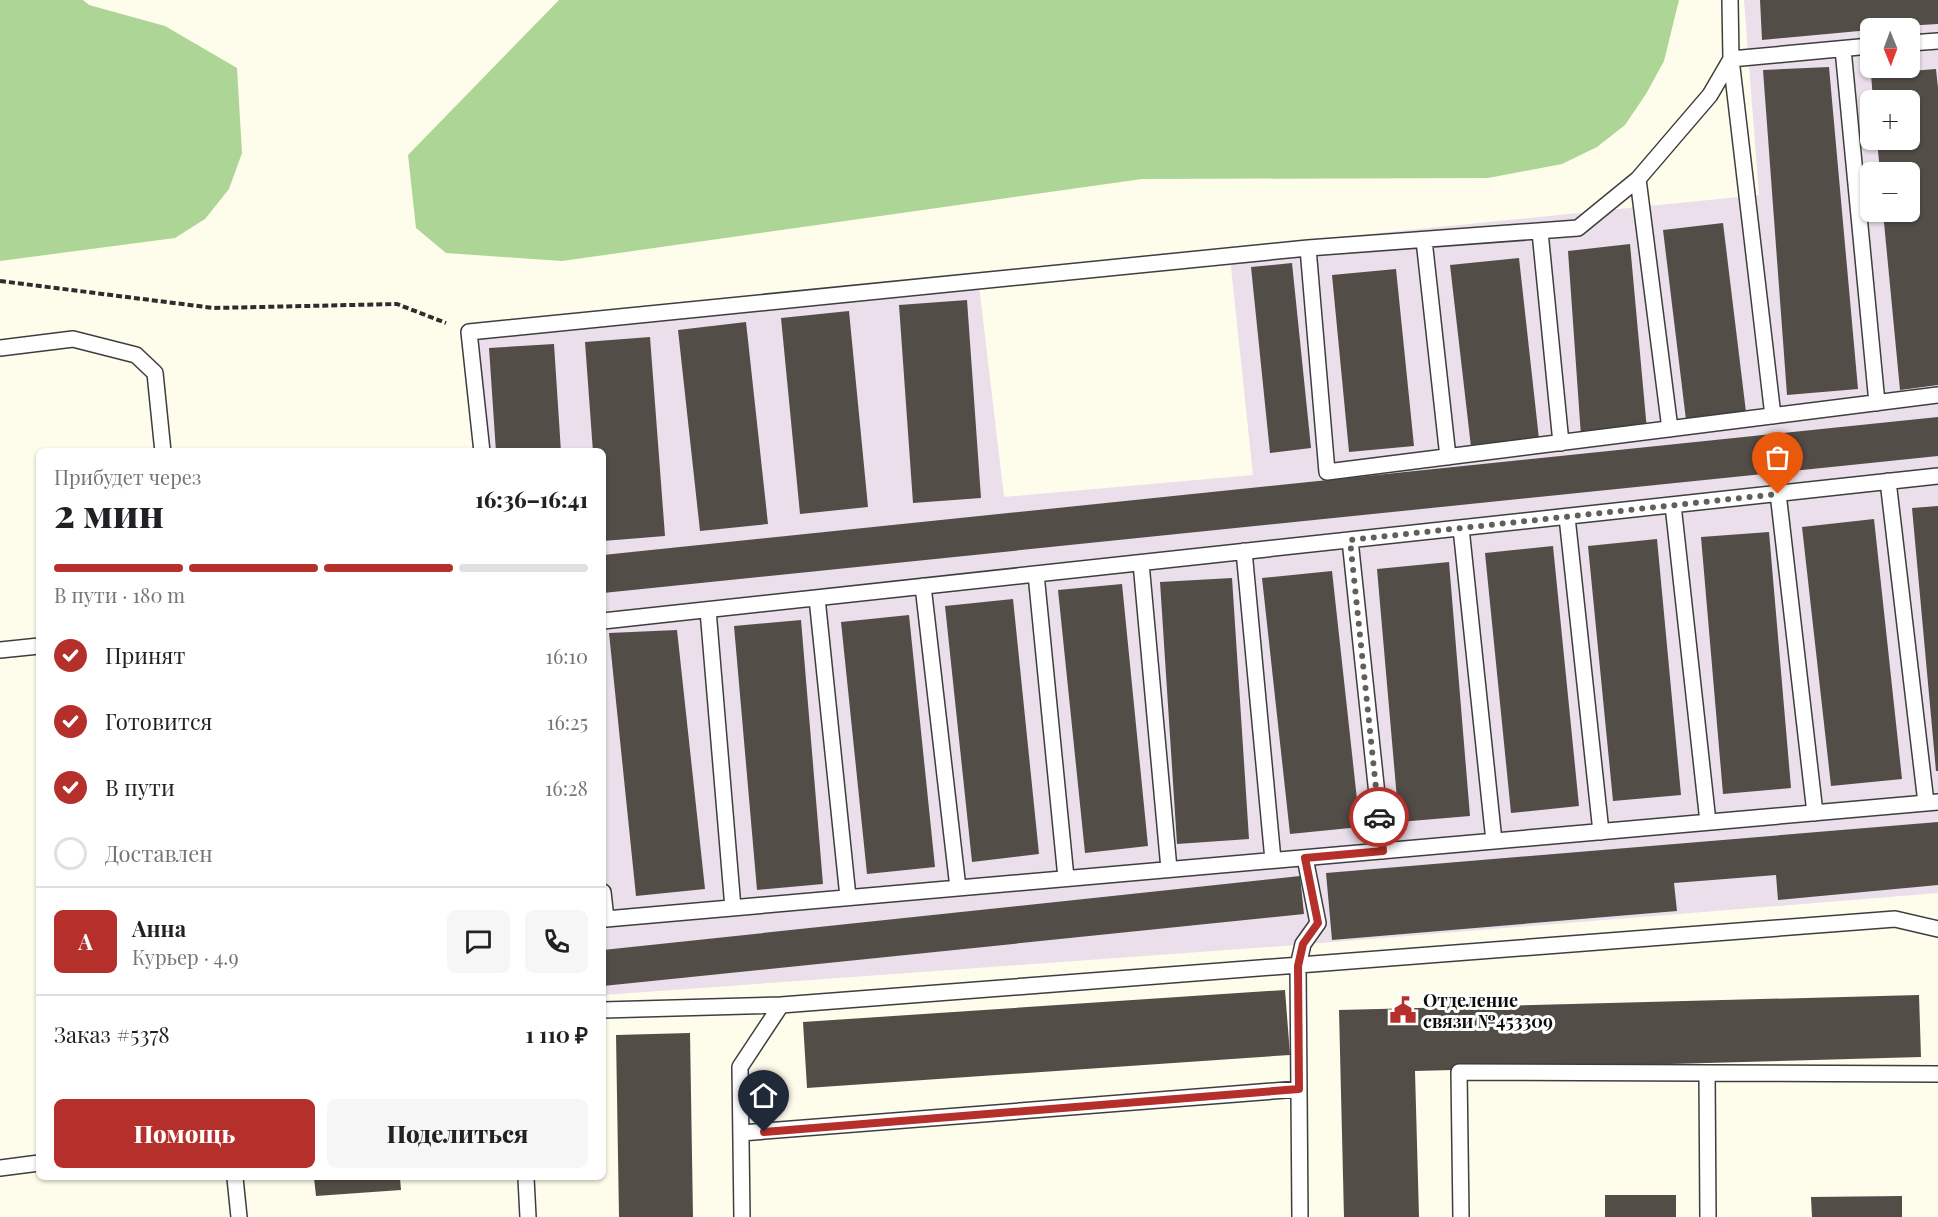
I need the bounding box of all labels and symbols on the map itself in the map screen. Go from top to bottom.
north arrow [1860,18,1920,78]
pin [1752,432,1803,494]
courier [1349,787,1409,847]
place label: Отделение связи №453309 [1423,988,1553,1033]
public building icon: Отделение связи №453309 [1388,995,1418,1025]
pin [738,1070,789,1132]

